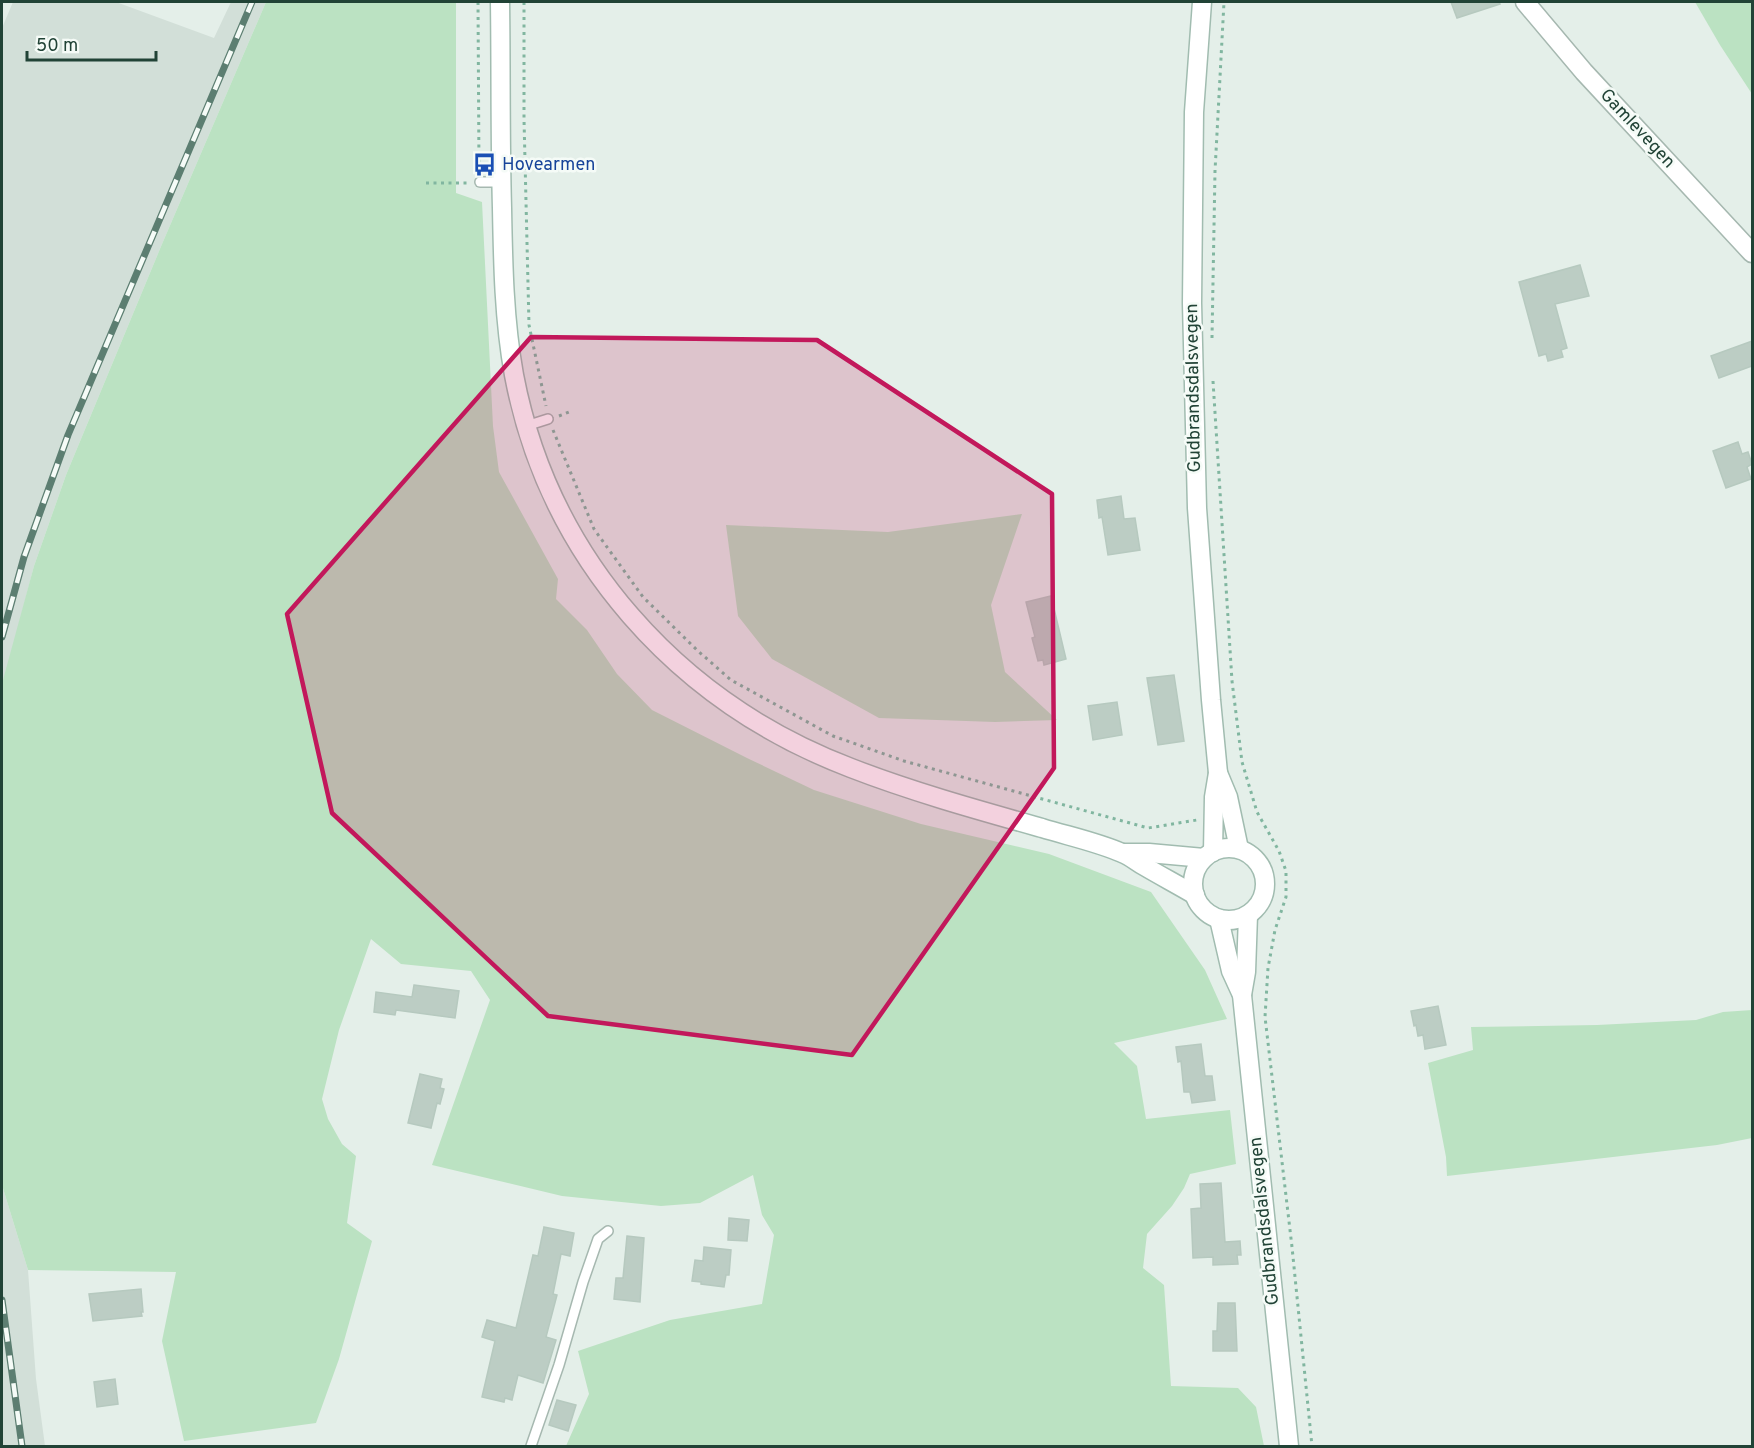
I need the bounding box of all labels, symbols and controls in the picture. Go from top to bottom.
scale bar [27,24,156,62]
text: 50 m [36,35,78,58]
street label: Gamlevegen [1594,84,1680,174]
bus stop icon: Hovearmen [471,152,497,178]
place label: Hovearmen [502,154,595,177]
street label: Gudbrandsdalsvegen [1181,303,1207,473]
street label: Gudbrandsdalsvegen [1245,1136,1285,1306]

